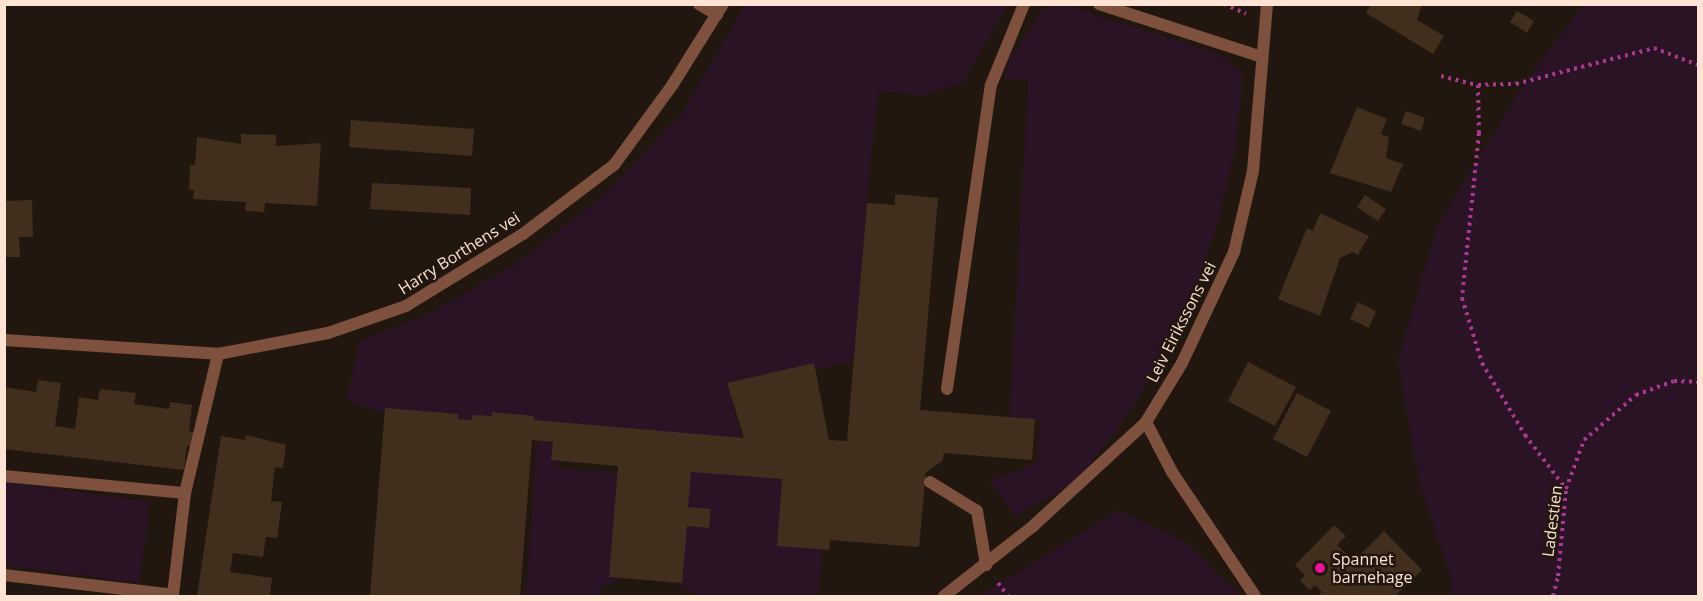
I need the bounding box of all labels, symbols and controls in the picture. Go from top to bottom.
street label: Harry Borthens vei [395,208,523,298]
street label: Leiv Eirikssons vei [1142,258,1220,386]
street label: Ladestien [1538,484,1566,558]
place label: Spannet barnehage [1332,549,1412,587]
marker: Spannet barnehage [1313,561,1327,575]

